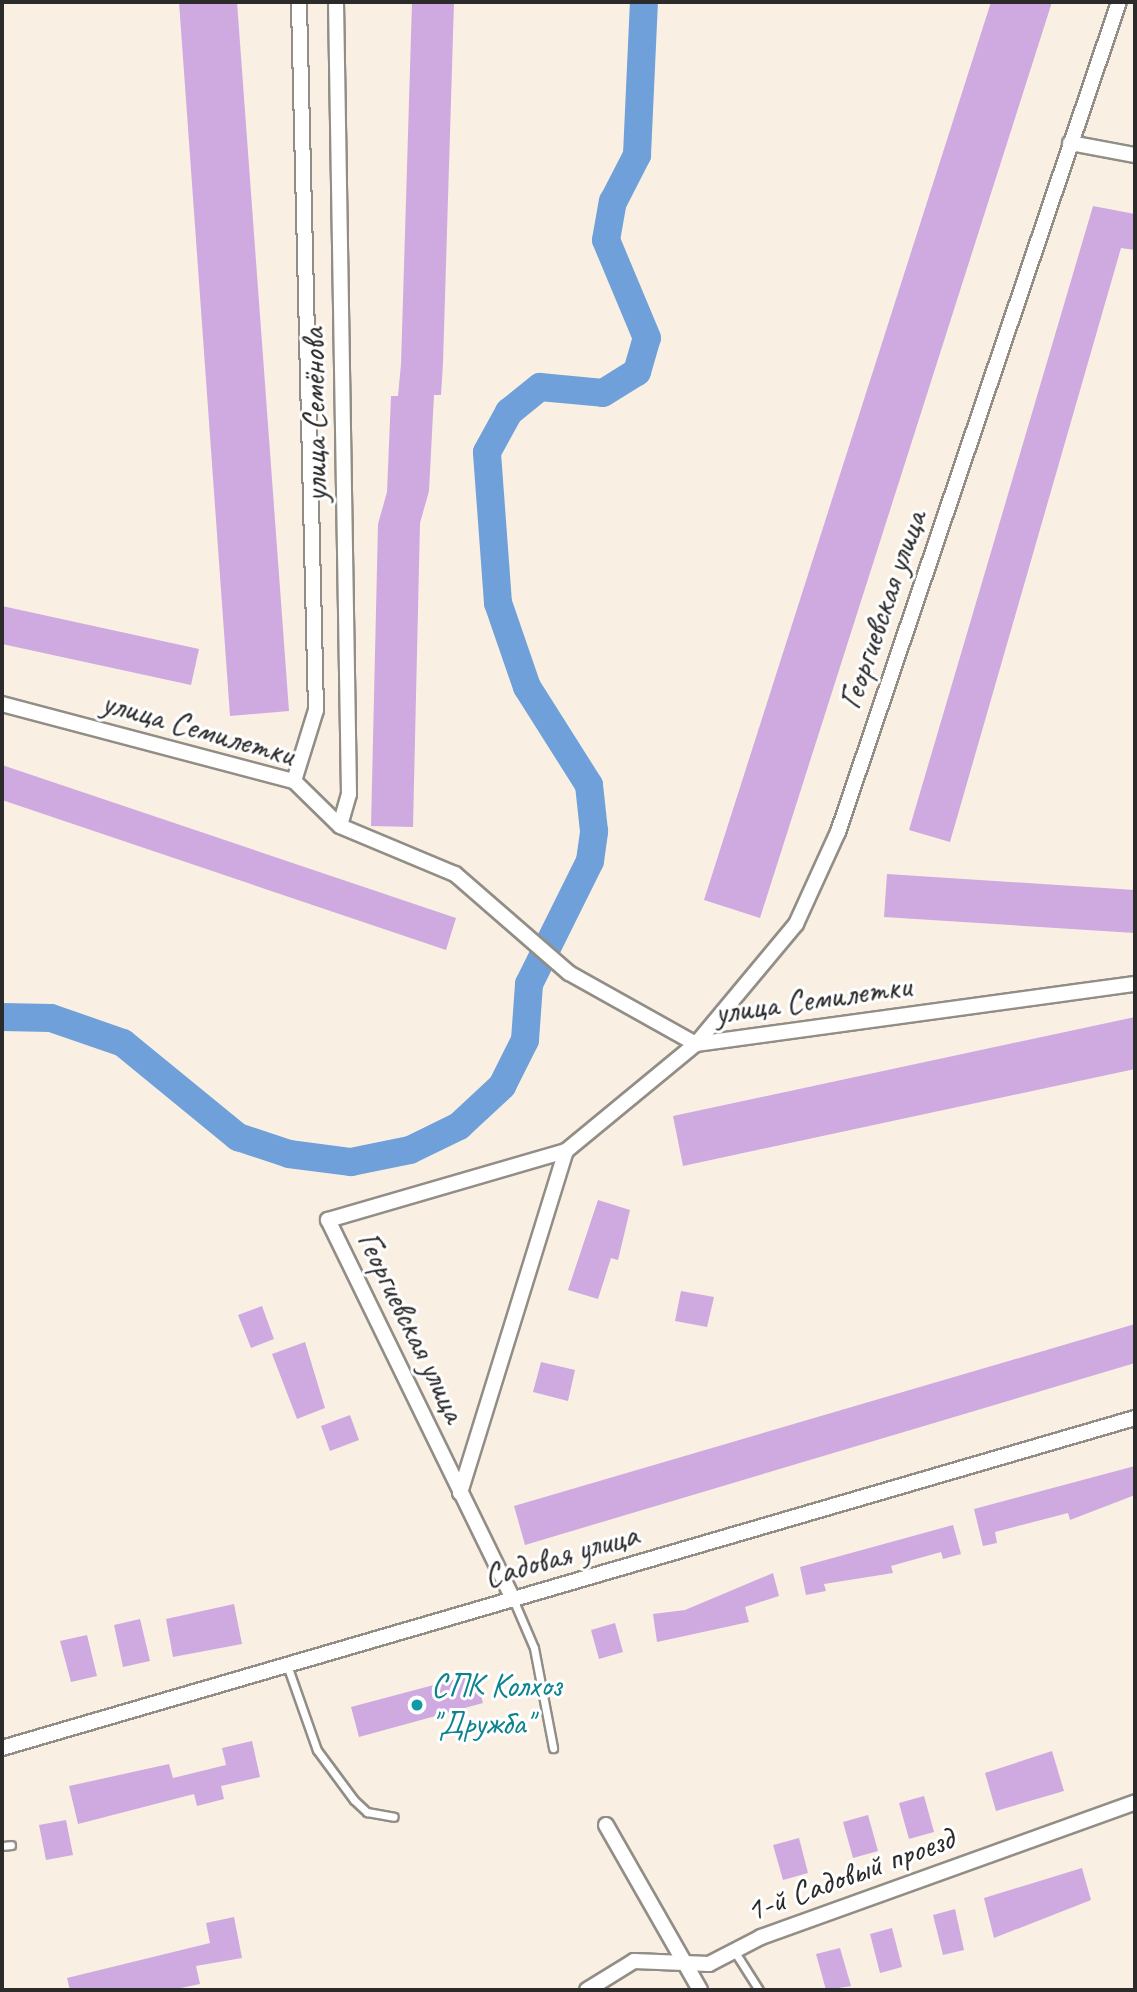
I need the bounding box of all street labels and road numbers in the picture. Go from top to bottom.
street label: улица Семёнова [294,328,336,502]
street label: Георгиевская улица [831,506,935,714]
street label: улица Семилетки [99,683,297,775]
street label: улица Семилетки [714,967,912,1033]
street label: Георгиевская улица [348,1225,474,1429]
street label: Садовая улица [479,1515,643,1597]
street label: 1-й Садовый проезд [741,1819,959,1931]

